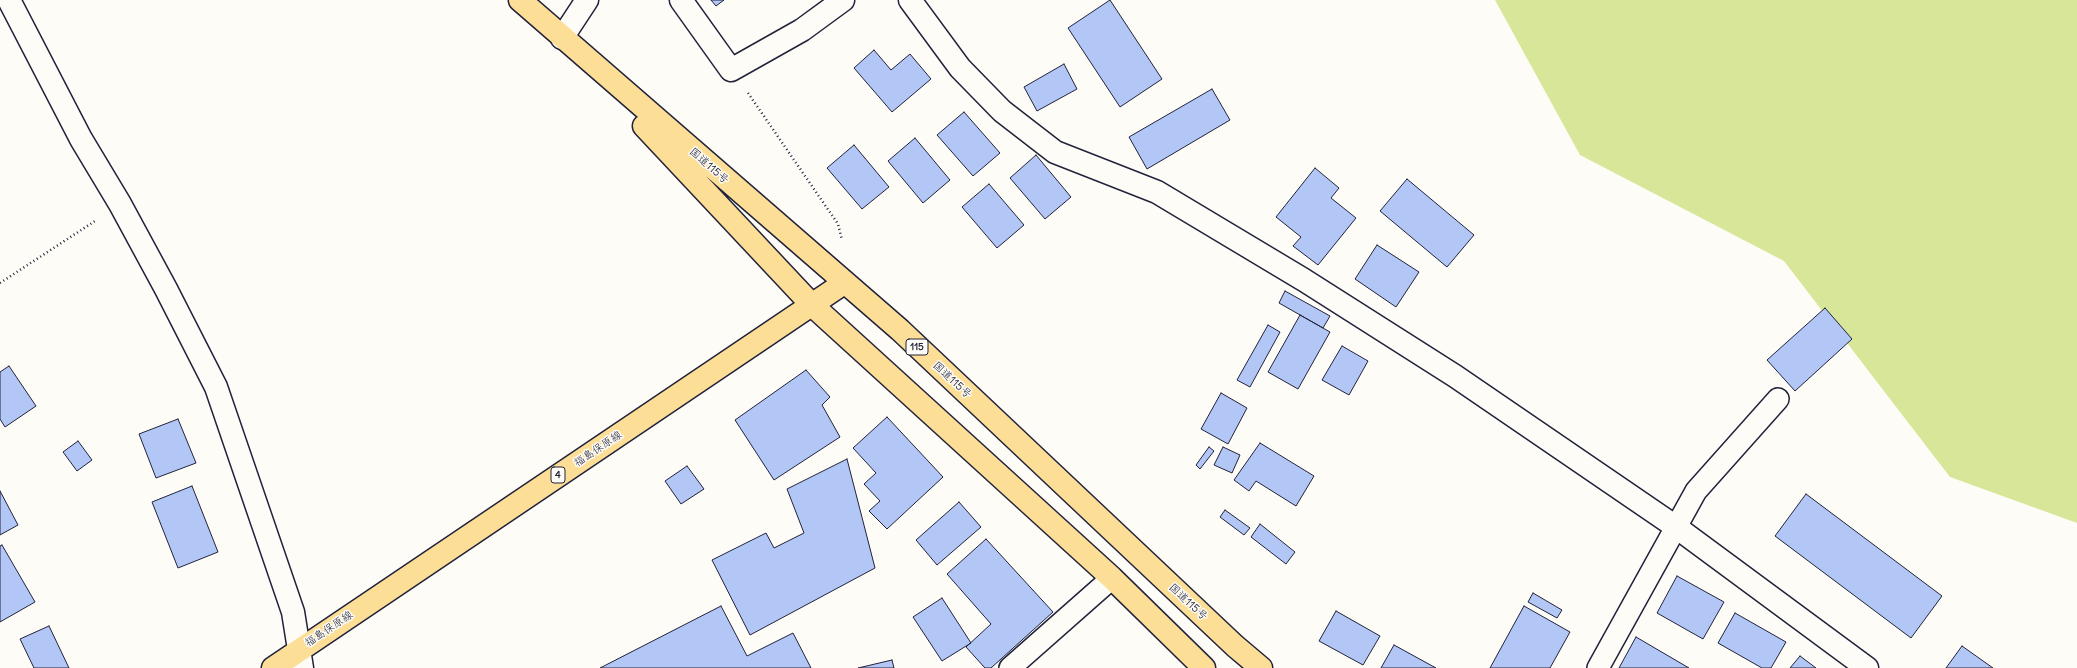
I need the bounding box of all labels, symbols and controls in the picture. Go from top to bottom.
street label: 国道115号 [687,145,731,187]
road number: 115 [906,339,928,355]
street label: 国道115号 [930,359,974,401]
street label: 福島保原線 [572,428,624,470]
road number: 4 [551,467,565,483]
street label: 国道115号 [1166,581,1210,623]
street label: 福島保原線 [303,608,355,650]

